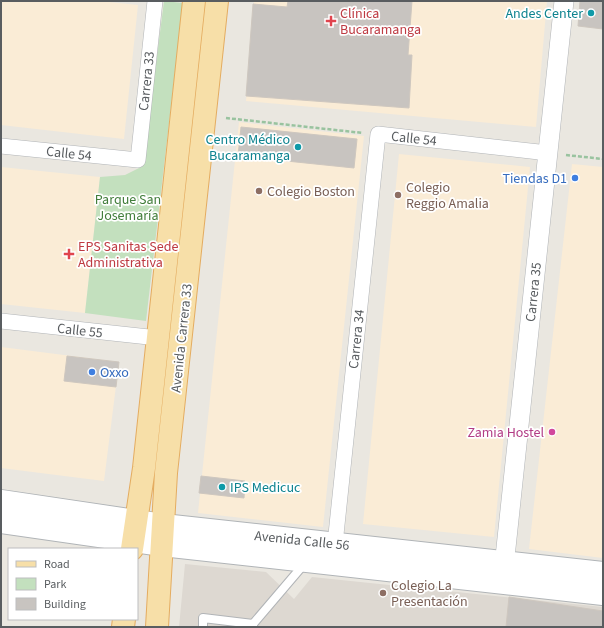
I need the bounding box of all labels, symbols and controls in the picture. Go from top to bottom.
place label: Clínica Bucaramanga [340,4,421,40]
place label: Andes Center [505,4,583,24]
marker: Andes Center [586,8,596,18]
marker: Clínica Bucaramanga [325,15,337,27]
street label: Carrera 33 [134,50,160,112]
street label: Calle 54 [390,127,438,151]
place label: Centro Médico Bucaramanga [206,130,290,166]
street label: Calle 54 [45,142,93,166]
marker: Centro Médico Bucaramanga [293,142,303,152]
place label: Tiendas D1 [502,169,567,189]
marker: Tiendas D1 [570,173,580,183]
place label: Colegio Reggio Amalia [406,178,489,214]
place label: Colegio Boston [267,182,355,202]
marker: Colegio Boston [254,186,264,196]
park label: Parque San Josemaría [95,190,161,226]
marker: Colegio Reggio Amalia [393,190,403,200]
place label: EPS Sanitas Sede Administrativa [78,237,178,273]
marker: EPS Sanitas Sede Administrativa [63,248,75,260]
street label: Carrera 35 [521,261,547,323]
street label: Avenida Carrera 33 [166,283,198,394]
street label: Carrera 34 [344,308,370,370]
street label: Calle 55 [56,319,104,343]
place label: Oxxo [100,363,129,383]
marker: Oxxo [87,367,97,377]
place label: Zamia Hostel [467,423,544,443]
marker: Zamia Hostel [547,427,557,437]
place label: IPS Medicuc [230,478,301,498]
marker: IPS Medicuc [217,482,227,492]
street label: Avenida Calle 56 [253,526,350,556]
legend [8,548,138,620]
text: Road [44,556,70,573]
text: Park [44,576,66,593]
place label: Colegio La Presentación [391,576,468,612]
marker: Colegio La Presentación [378,588,388,598]
text: Building [44,596,86,613]

